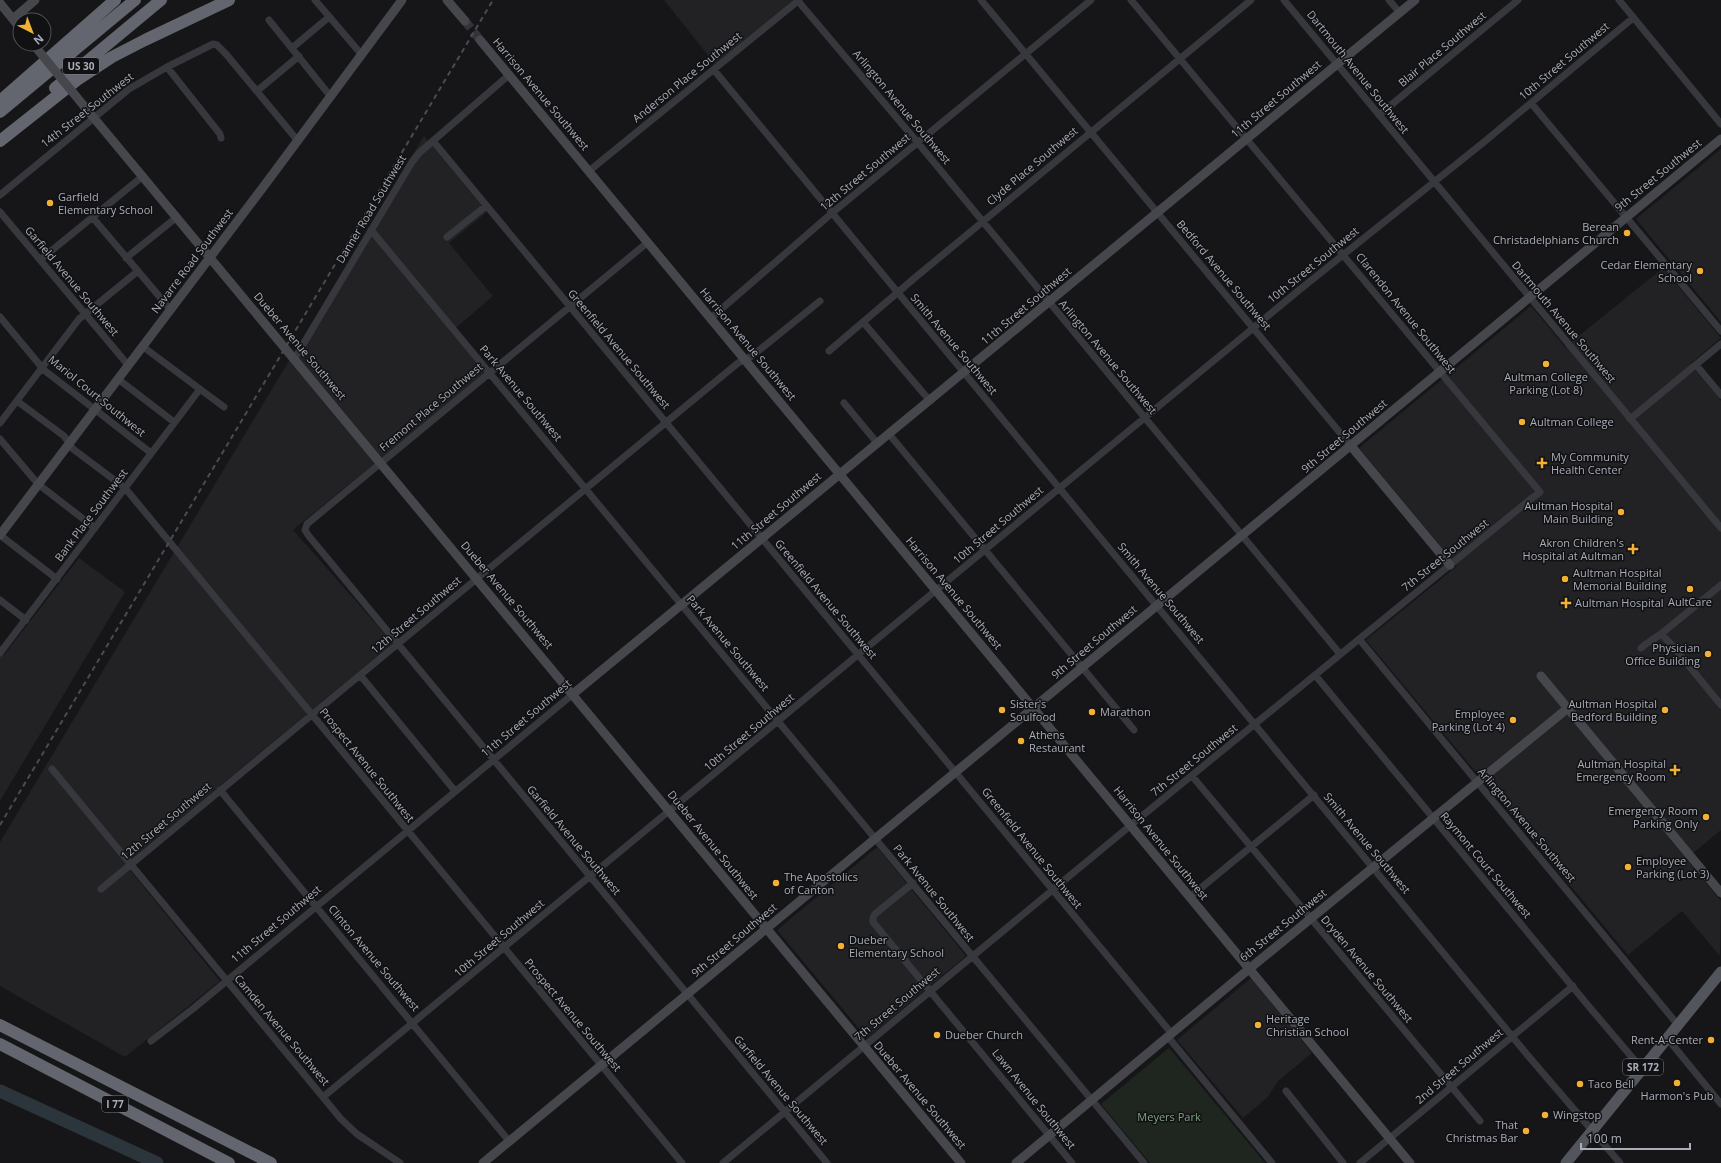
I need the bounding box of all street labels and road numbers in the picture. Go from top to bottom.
street label: Dartmouth Avenue Southwest [1304,7,1413,137]
street label: Blair Place Southwest [1395,8,1489,90]
street label: 10th Street Southwest [1515,18,1612,103]
street label: Anderson Place Southwest [629,28,744,125]
street label: Harrison Avenue Southwest [490,34,593,153]
street label: Arlington Avenue Southwest [850,46,955,167]
street label: 11th Street Southwest [1227,56,1324,141]
road number: US 30 [63,58,99,74]
street label: 14th Street Southwest [37,69,136,150]
street label: Clyde Place Southwest [983,123,1080,208]
street label: 12th Street Southwest [816,129,913,214]
street label: 9th Street Southwest [1611,135,1704,214]
street label: Danner Road Southwest [332,152,409,266]
street label: Navarre Road Southwest [147,205,236,316]
street label: Bedford Avenue Southwest [1174,216,1275,333]
street label: Garfield Avenue Southwest [22,223,123,339]
street label: 10th Street Southwest [1264,223,1362,306]
street label: Clarendon Avenue Southwest [1353,249,1460,376]
street label: Dartmouth Avenue Southwest [1509,258,1620,386]
street label: 11th Street Southwest [977,263,1074,348]
street label: Harrison Avenue Southwest [697,284,800,403]
street label: Greenfield Avenue Southwest [565,286,674,412]
street label: Dueber Avenue Southwest [251,289,350,403]
street label: Smith Avenue Southwest [908,290,1001,397]
street label: Arlington Avenue Southwest [1056,296,1161,417]
street label: Park Avenue Southwest [477,342,566,444]
street label: Mariol Court Southwest [46,352,149,440]
street label: Fremont Place Southwest [376,359,486,454]
street label: 9th Street Southwest [1298,395,1390,476]
street label: Bank Place Southwest [51,465,130,564]
street label: 11th Street Southwest [727,468,824,553]
street label: 10th Street Southwest [949,482,1046,567]
street label: 7th Street Southwest [1398,515,1491,594]
street label: Harrison Avenue Southwest [903,533,1006,652]
street label: Greenfield Avenue Southwest [772,536,881,662]
street label: Dueber Avenue Southwest [458,538,557,652]
street label: Smith Avenue Southwest [1115,539,1208,646]
street label: 12th Street Southwest [367,572,464,657]
street label: Park Avenue Southwest [684,592,773,694]
street label: 9th Street Southwest [1048,601,1140,682]
street label: 11th Street Southwest [477,675,574,760]
street label: 10th Street Southwest [700,689,797,774]
street label: Prospect Avenue Southwest [317,704,418,825]
street label: 7th Street Southwest [1147,720,1240,799]
street label: Arlington Avenue Southwest [1475,764,1580,885]
street label: 12th Street Southwest [117,778,214,863]
street label: Garfield Avenue Southwest [524,782,625,898]
street label: Harrison Avenue Southwest [1111,783,1212,903]
street label: Greenfield Avenue Southwest [979,784,1086,911]
street label: Dueber Avenue Southwest [665,787,762,902]
street label: Smith Avenue Southwest [1321,789,1414,896]
street label: Raymont Court Southwest [1437,808,1535,921]
street label: Park Avenue Southwest [891,841,978,944]
street label: 11th Street Southwest [227,881,324,966]
street label: 6th Street Southwest [1236,885,1329,964]
street label: 10th Street Southwest [450,895,547,980]
street label: 9th Street Southwest [688,899,780,980]
street label: Clinton Avenue Southwest [325,901,423,1014]
street label: Dryden Avenue Southwest [1318,912,1417,1025]
street label: Prospect Avenue Southwest [522,955,625,1074]
street label: 7th Street Southwest [851,963,943,1044]
street label: Camden Avenue Southwest [231,971,333,1088]
street label: 2nd Street Southwest [1412,1024,1506,1107]
street label: Garfield Avenue Southwest [731,1032,832,1148]
street label: Dueber Avenue Southwest [871,1038,970,1152]
street label: Lawn Avenue Southwest [989,1045,1080,1152]
road number: SR 172 [1623,1059,1663,1075]
road number: I 77 [102,1096,128,1112]

